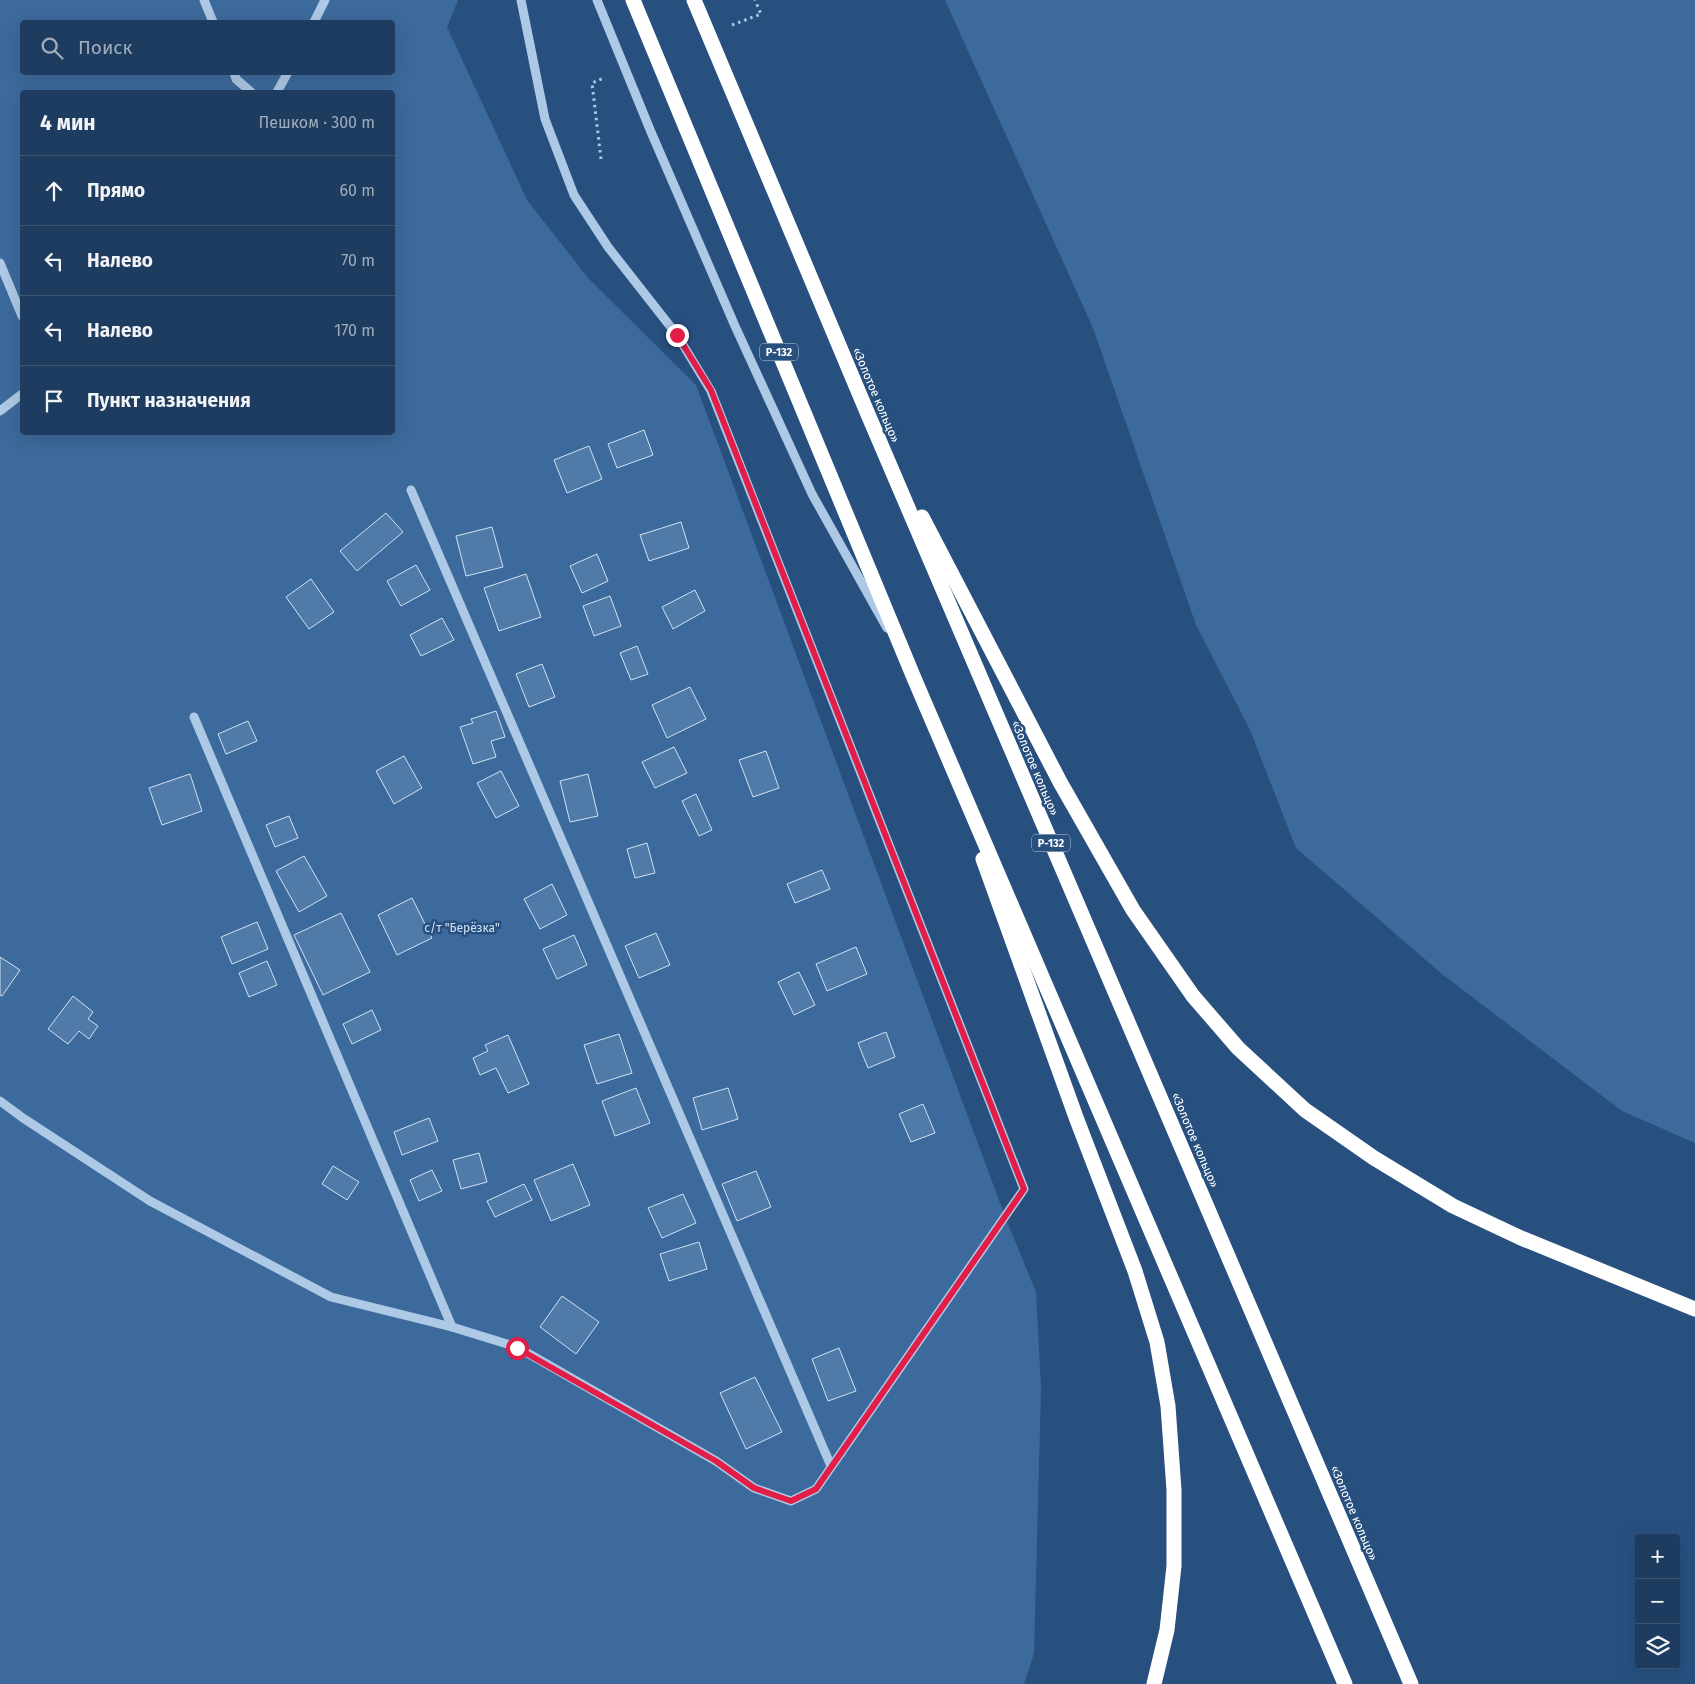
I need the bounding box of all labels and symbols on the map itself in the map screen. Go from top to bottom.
route end [666,324,689,347]
road number: Р-132 [760,344,798,361]
street label: «Золотое кольцо» [850,345,902,445]
street label: «Золотое кольцо» [1009,718,1061,818]
road number: Р-132 [1032,834,1070,851]
park label: c/т "Берёзка" [424,921,500,935]
street label: «Золотое кольцо» [1169,1090,1221,1190]
route start [506,1337,529,1360]
street label: «Золотое кольцо» [1328,1463,1380,1563]

